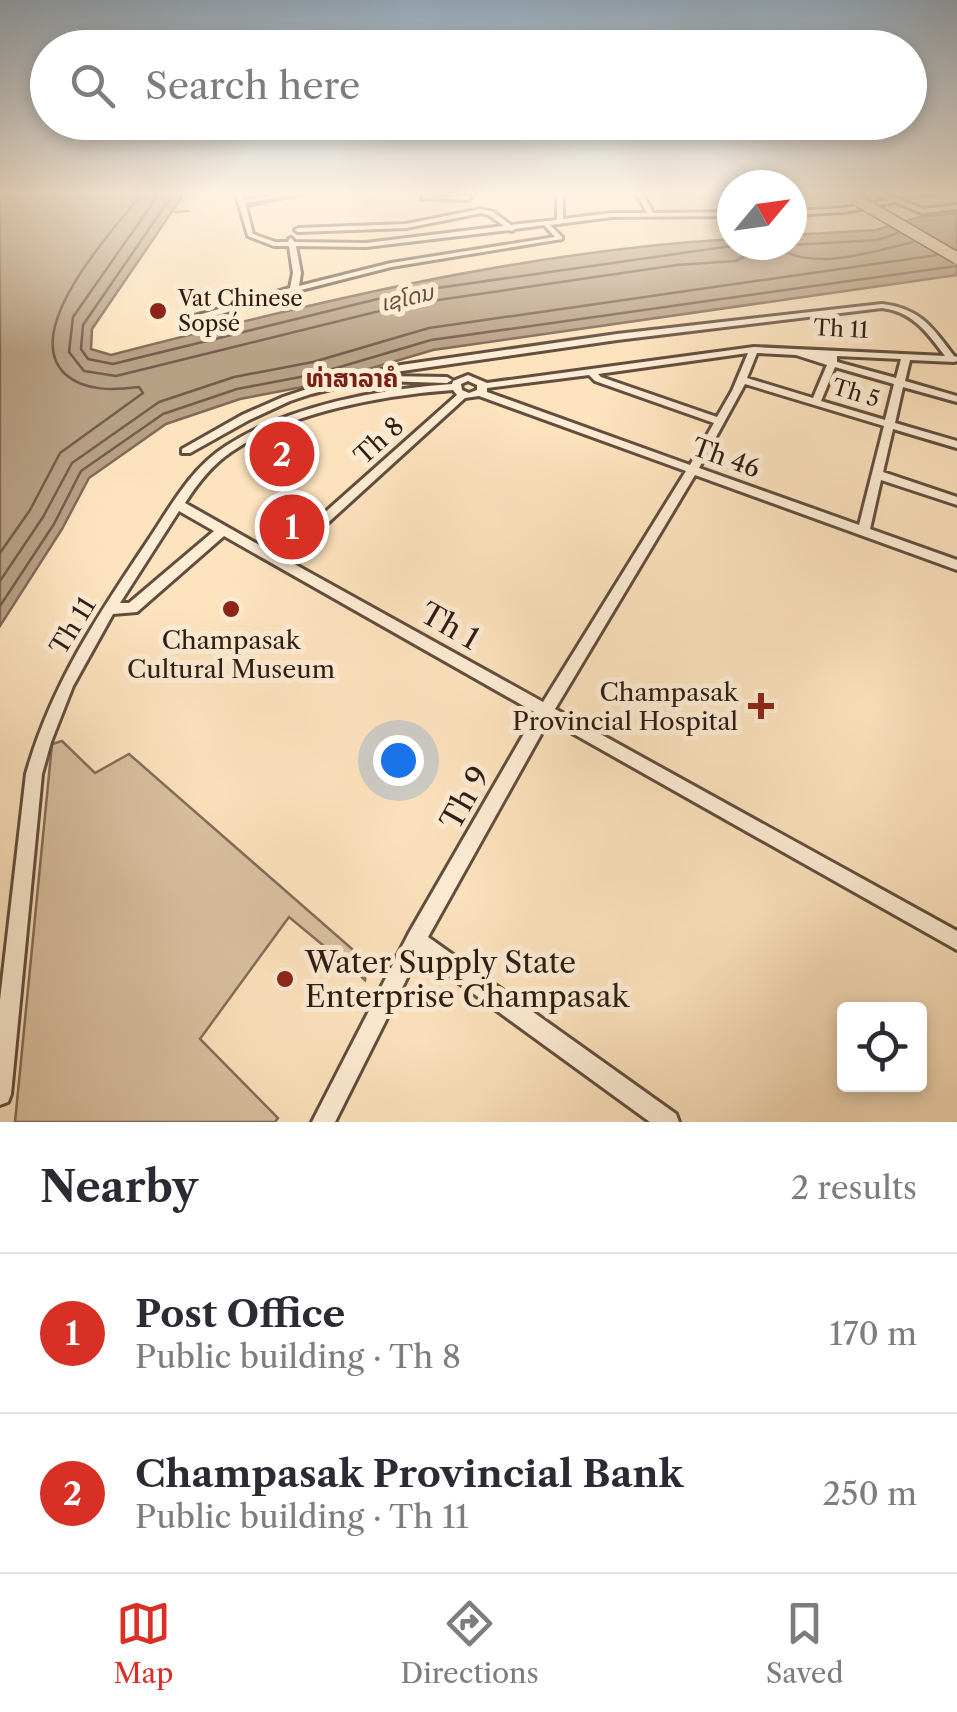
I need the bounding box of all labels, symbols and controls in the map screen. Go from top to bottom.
search box [30,30,927,140]
icon: search [65,58,120,113]
text: Search here [145,62,360,109]
north arrow [717,170,807,260]
water label: ເຊໂດນ [378,279,437,317]
place label: Vat Chinese Sopsé [177,285,303,337]
marker: Vat Chinese Sopsé [147,300,169,322]
street label: Th 11 [813,314,869,344]
district label: ທ່າສາລາຄໍ [306,363,398,394]
street label: Th 5 [829,373,883,413]
street label: Th 8 [348,411,410,471]
pin: 2 [250,416,314,492]
street label: Th 46 [688,431,764,485]
pin: 1 [260,490,324,564]
street label: Th 11 [43,591,103,661]
street label: Th 1 [414,595,486,658]
marker: Champasak Cultural Museum [220,598,242,620]
place label: Champasak Cultural Museum [127,625,335,685]
place label: Champasak Provincial Hospital [512,677,740,737]
marker: Champasak Provincial Hospital [748,693,774,719]
your location [373,735,424,786]
street label: Th 9 [432,760,498,836]
place label: Water Supply State Enterprise Champasak [304,944,630,1015]
marker: Water Supply State Enterprise Champasak [274,968,296,990]
map controls [837,1002,927,1092]
button: locate [837,1002,927,1092]
text: Nearby [40,1161,198,1213]
text: 2 results [791,1168,917,1207]
text: Post Office [135,1290,345,1337]
text: 1 [65,1314,80,1353]
text: 170 m [829,1314,917,1353]
text: Public building · Th 8 [135,1337,461,1376]
text: Champasak Provincial Bank [135,1450,684,1497]
text: 2 [63,1474,82,1513]
text: 250 m [823,1474,917,1513]
text: Public building · Th 11 [135,1497,469,1536]
tab: Map [113,1596,174,1690]
tab: Directions [400,1596,539,1690]
tab: Saved [766,1596,844,1690]

